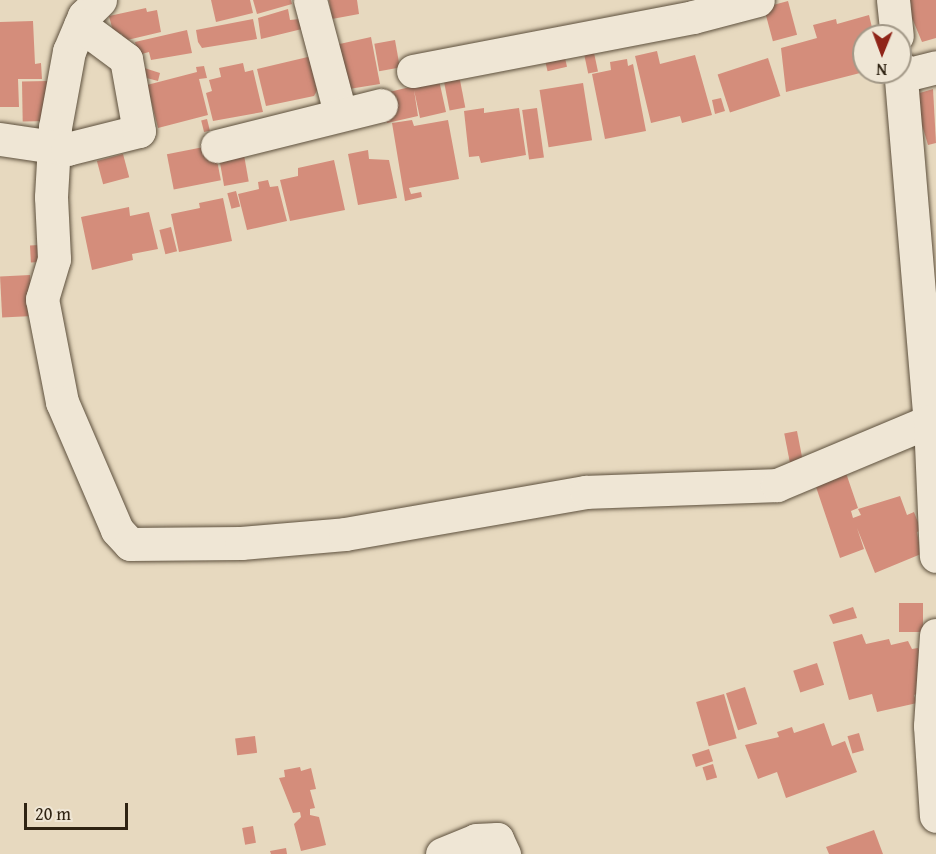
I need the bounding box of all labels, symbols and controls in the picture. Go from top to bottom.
north arrow [852,24,912,84]
text: N [876,58,887,82]
scale bar [27,791,130,829]
text: 20 m [35,800,71,827]

